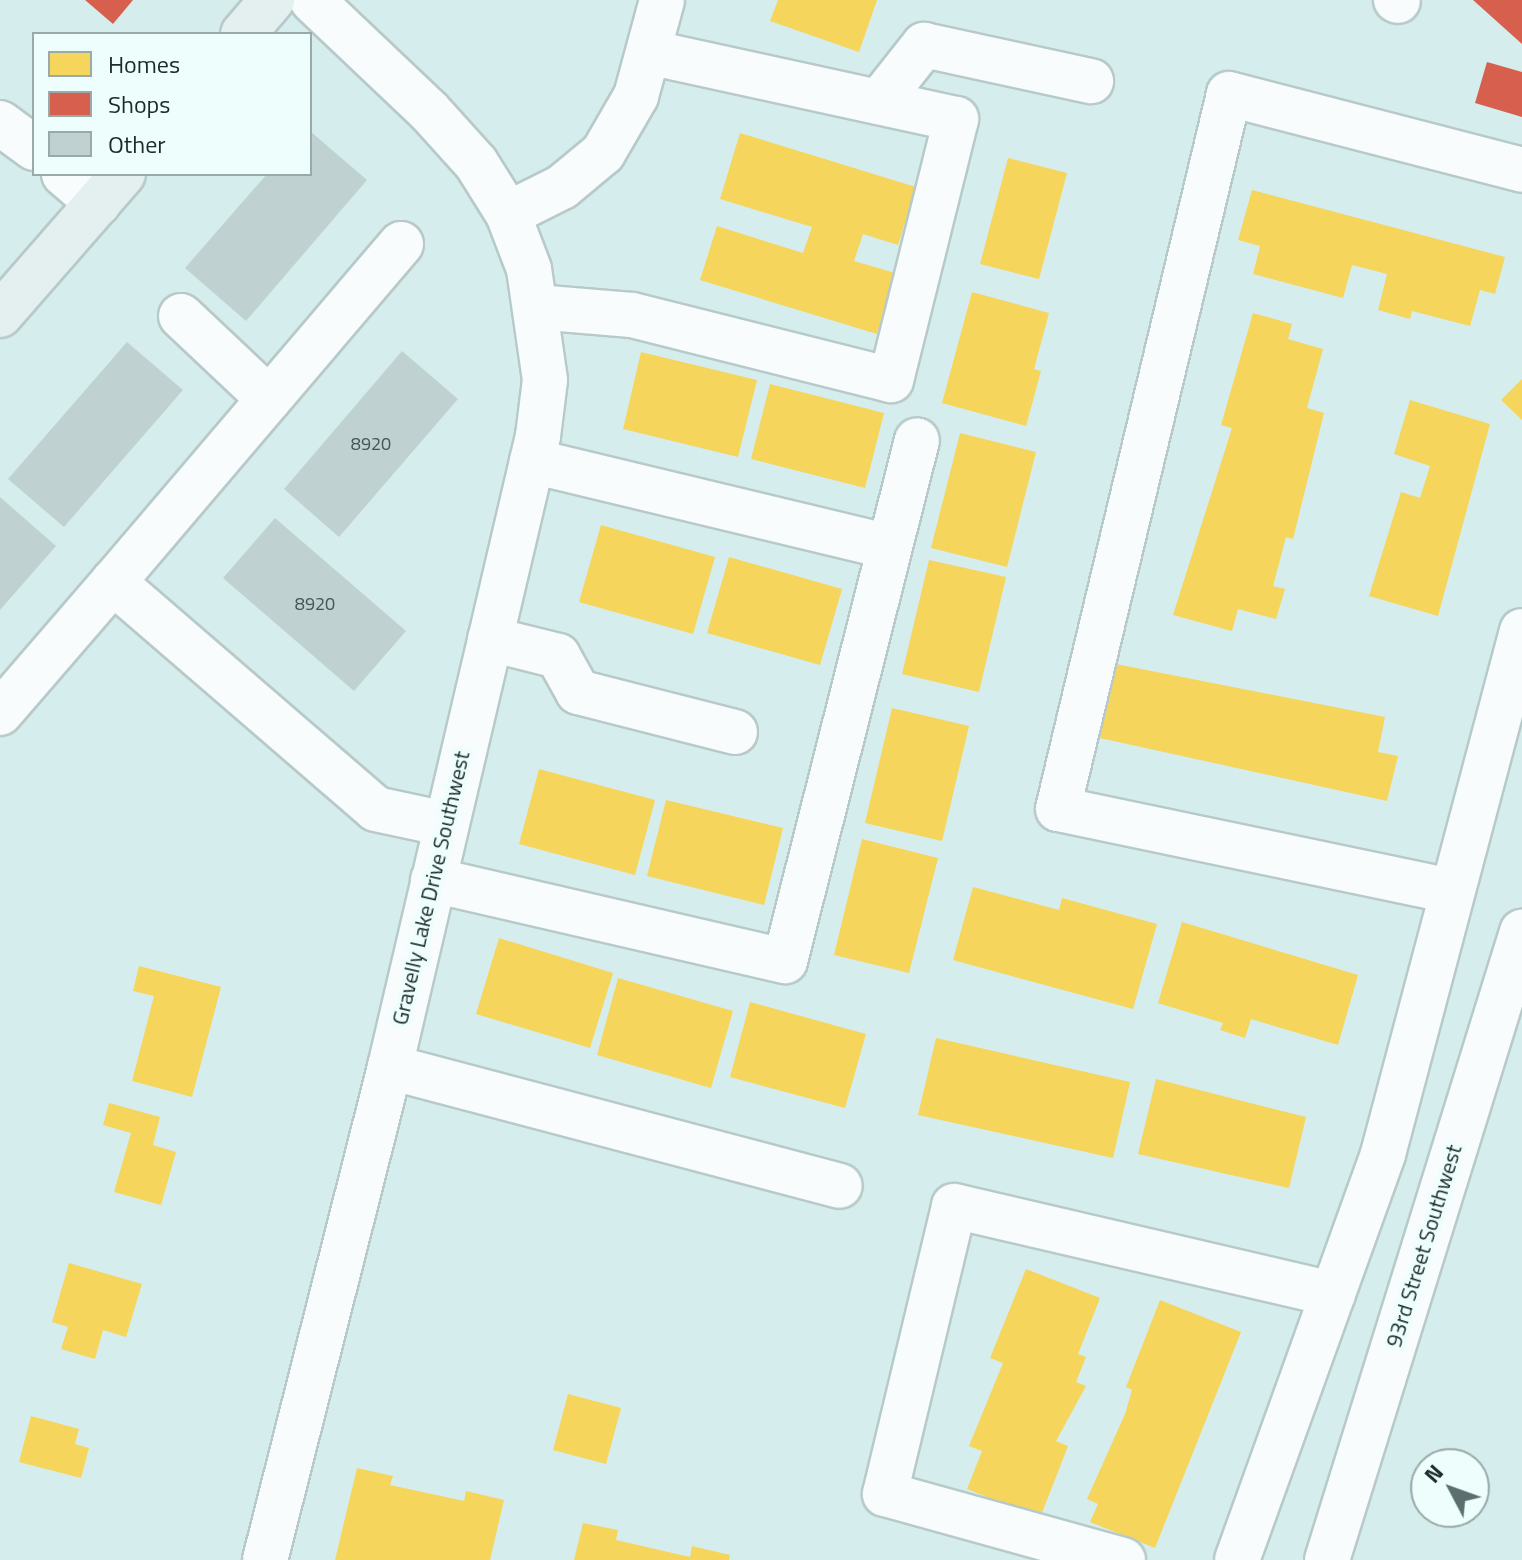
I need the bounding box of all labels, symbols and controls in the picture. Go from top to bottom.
legend [32,32,312,176]
text: Homes [108,46,180,82]
text: Shops [108,86,170,122]
text: Other [108,126,166,162]
house number: 8920 [351,433,391,455]
house number: 8920 [295,593,335,615]
street label: Gravelly Lake Drive Southwest [387,748,475,1028]
street label: 93rd Street Southwest [1381,1142,1467,1350]
north arrow [1410,1448,1490,1528]
text: N [1416,1457,1451,1490]

